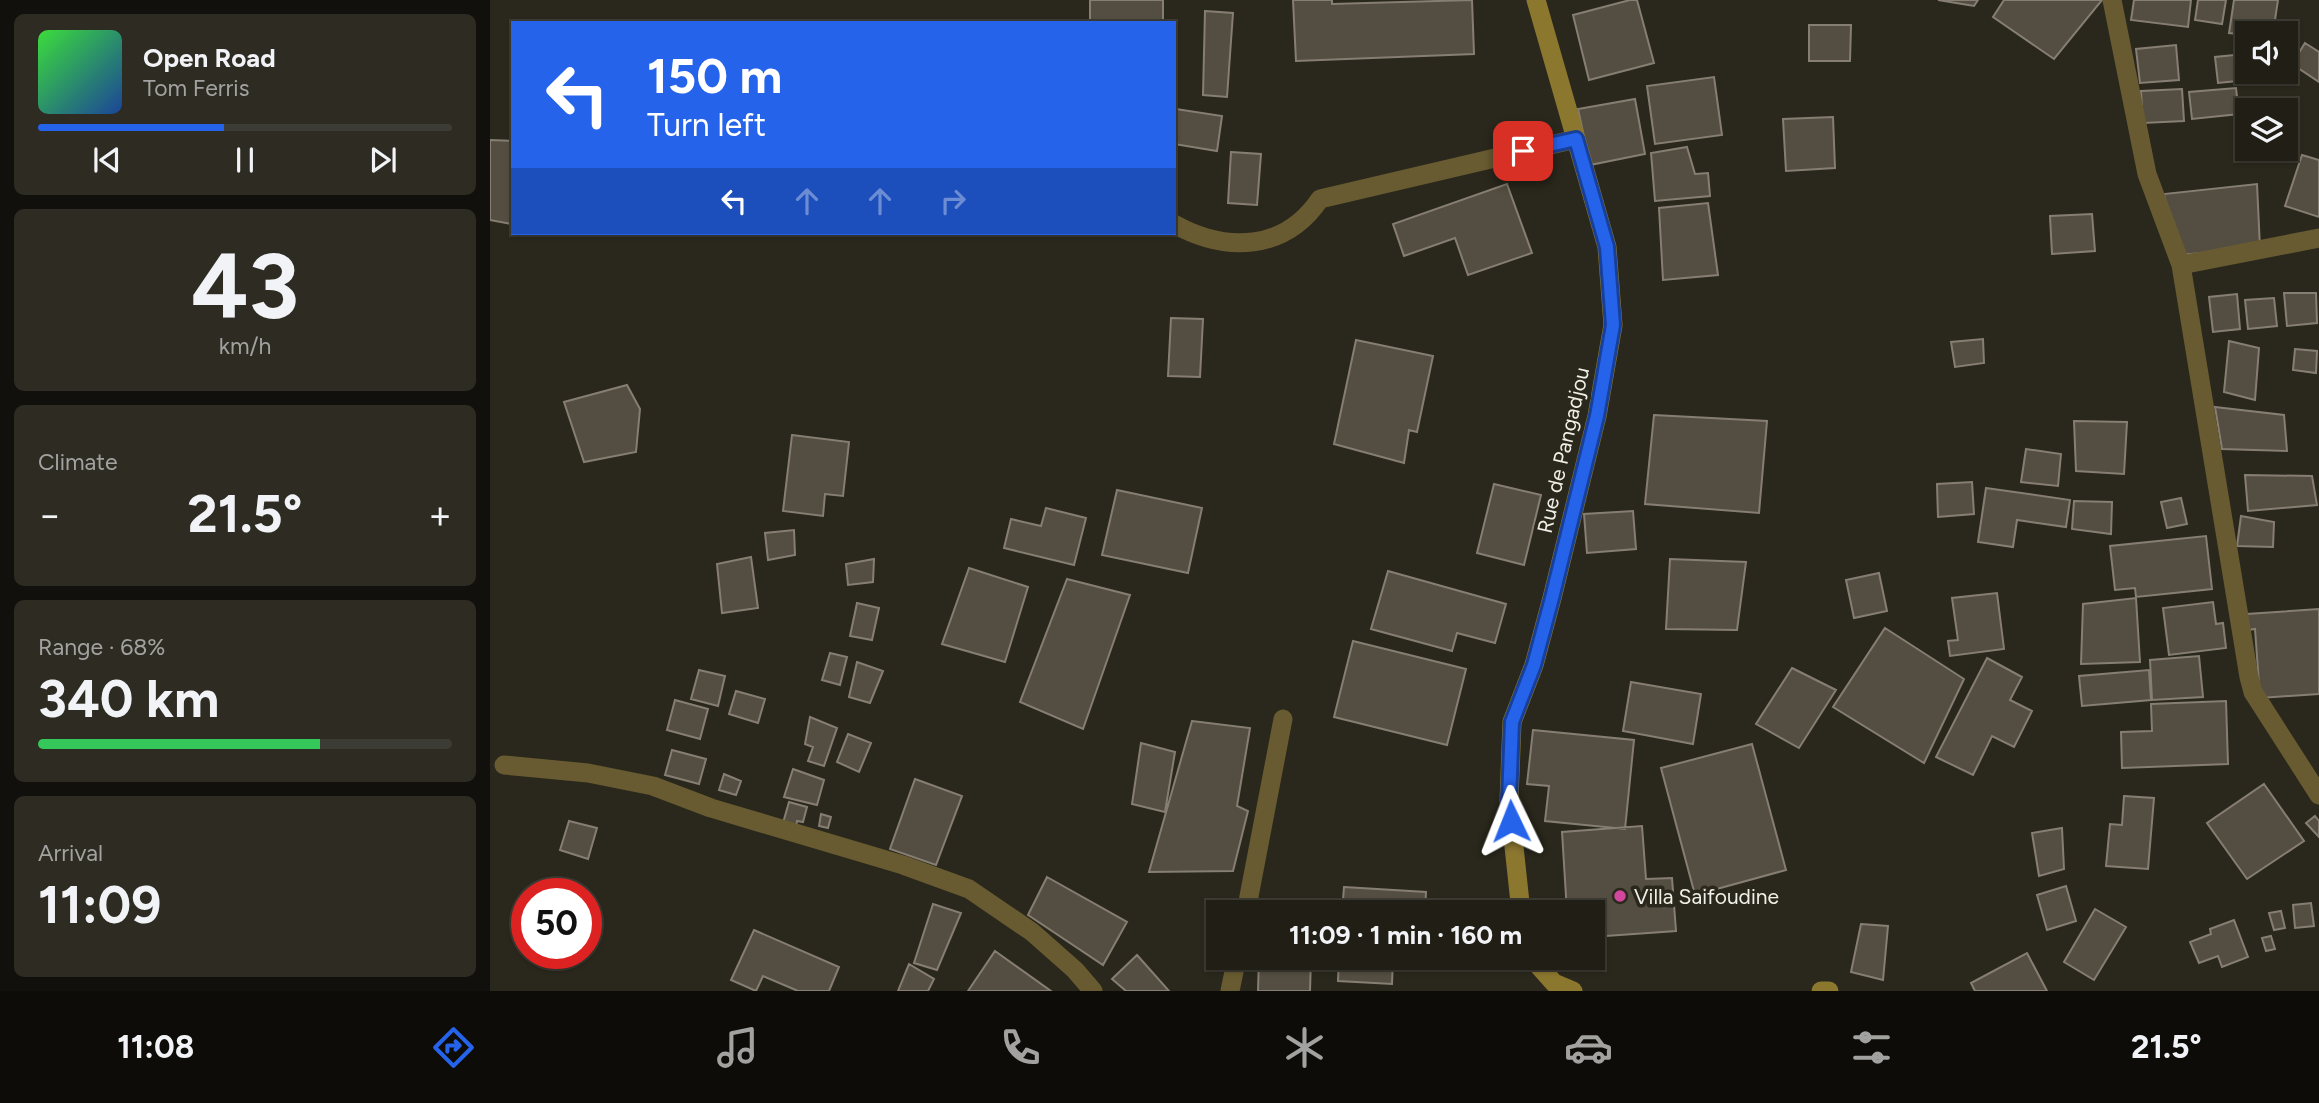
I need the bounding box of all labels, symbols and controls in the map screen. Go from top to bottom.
map controls [2235,21,2298,161]
button: sound [2235,21,2298,84]
text: Open Road [143,42,276,74]
text: 150 m [647,46,782,105]
icon: left [532,49,623,140]
text: Tom Ferris [143,74,249,102]
button: layers [2235,98,2298,161]
text: Turn left [647,106,766,144]
pin [1493,121,1553,181]
icon: arrive [1504,132,1542,170]
icon: previous [88,141,126,179]
icon: pause [226,141,264,179]
icon: next [364,141,402,179]
icon: left [715,182,753,220]
icon: ahead [788,182,826,220]
icon: ahead [861,182,899,220]
icon: right [934,182,972,220]
text: 43 [191,232,299,341]
text: km/h [219,332,271,360]
street label: Rue de Pangadjou [1532,364,1594,536]
text: Climate [38,448,117,476]
text: 21.5° [188,483,302,545]
text: − [38,492,62,538]
text: + [428,492,452,538]
text: Range · 68% [38,633,165,661]
text: 340 km [38,668,219,730]
position arrow [1474,784,1548,858]
text: Arrival [38,839,103,867]
text: 11:09 [38,874,161,936]
speed limit sign: 50 [511,878,602,969]
place label: Villa Saifoudine [1634,884,1779,909]
marker: Villa Saifoudine [1612,888,1628,904]
text: 11:09 · 1 min · 160 m [1289,919,1522,951]
icon: directions [429,1023,478,1072]
icon: music [713,1023,762,1072]
icon: phone [996,1023,1045,1072]
icon: climate [1280,1023,1329,1072]
icon: car [1564,1023,1613,1072]
icon: filters [1847,1023,1896,1072]
text: 11:08 [117,1028,194,1066]
text: 21.5° [2131,1028,2202,1066]

